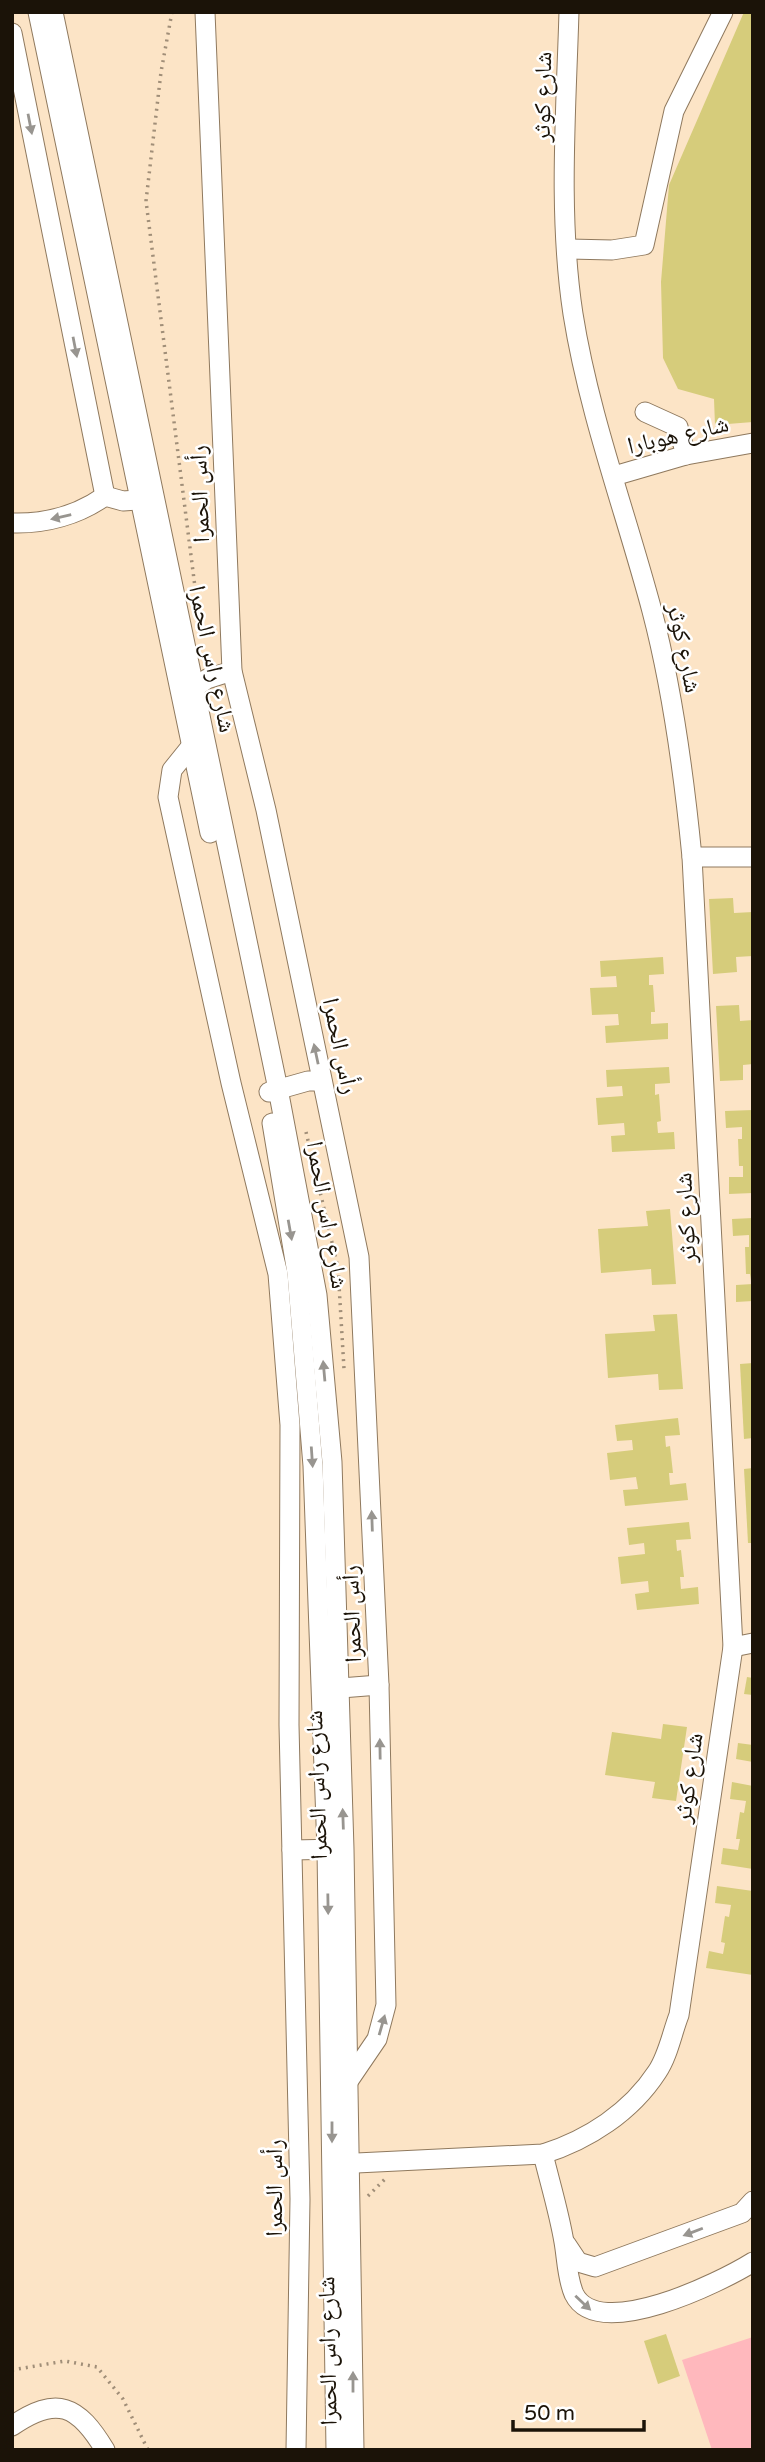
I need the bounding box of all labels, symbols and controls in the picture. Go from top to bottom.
street label: شارع كوثر [528,51,558,144]
one-way arrow [25,113,36,135]
one-way arrow [70,336,81,358]
street label: شارع هوبارا [625,409,731,461]
street label: رأس الحمرا [184,445,216,543]
one-way arrow [50,511,72,522]
street label: شارع راس الحمرا [182,583,242,735]
street label: شارع كوثر [660,600,708,696]
street label: رأس الحمرا [316,995,364,1097]
one-way arrow [311,1043,322,1065]
street label: شارع راس الحمرا [300,1139,354,1291]
street label: شارع كوثر [669,1172,703,1265]
one-way arrow [285,1220,296,1242]
one-way arrow [318,1360,329,1382]
one-way arrow [307,1446,318,1468]
one-way arrow [367,1510,378,1532]
street label: رأس الحمرا [336,1565,368,1663]
street label: شارع راس الحمرا [300,1710,334,1860]
street label: شارع كوثر [668,1731,710,1826]
one-way arrow [375,1738,386,1760]
one-way arrow [338,1807,349,1829]
one-way arrow [322,1894,334,1916]
one-way arrow [377,2014,387,2035]
one-way arrow [326,2121,338,2143]
street label: رأس الحمرا [260,2139,289,2237]
one-way arrow [682,2226,703,2237]
street label: شارع راس الحمرا [312,2276,344,2426]
one-way arrow [574,2295,591,2311]
one-way arrow [347,2370,359,2392]
scale bar [513,2388,644,2432]
text: 50 m [524,2401,575,2426]

